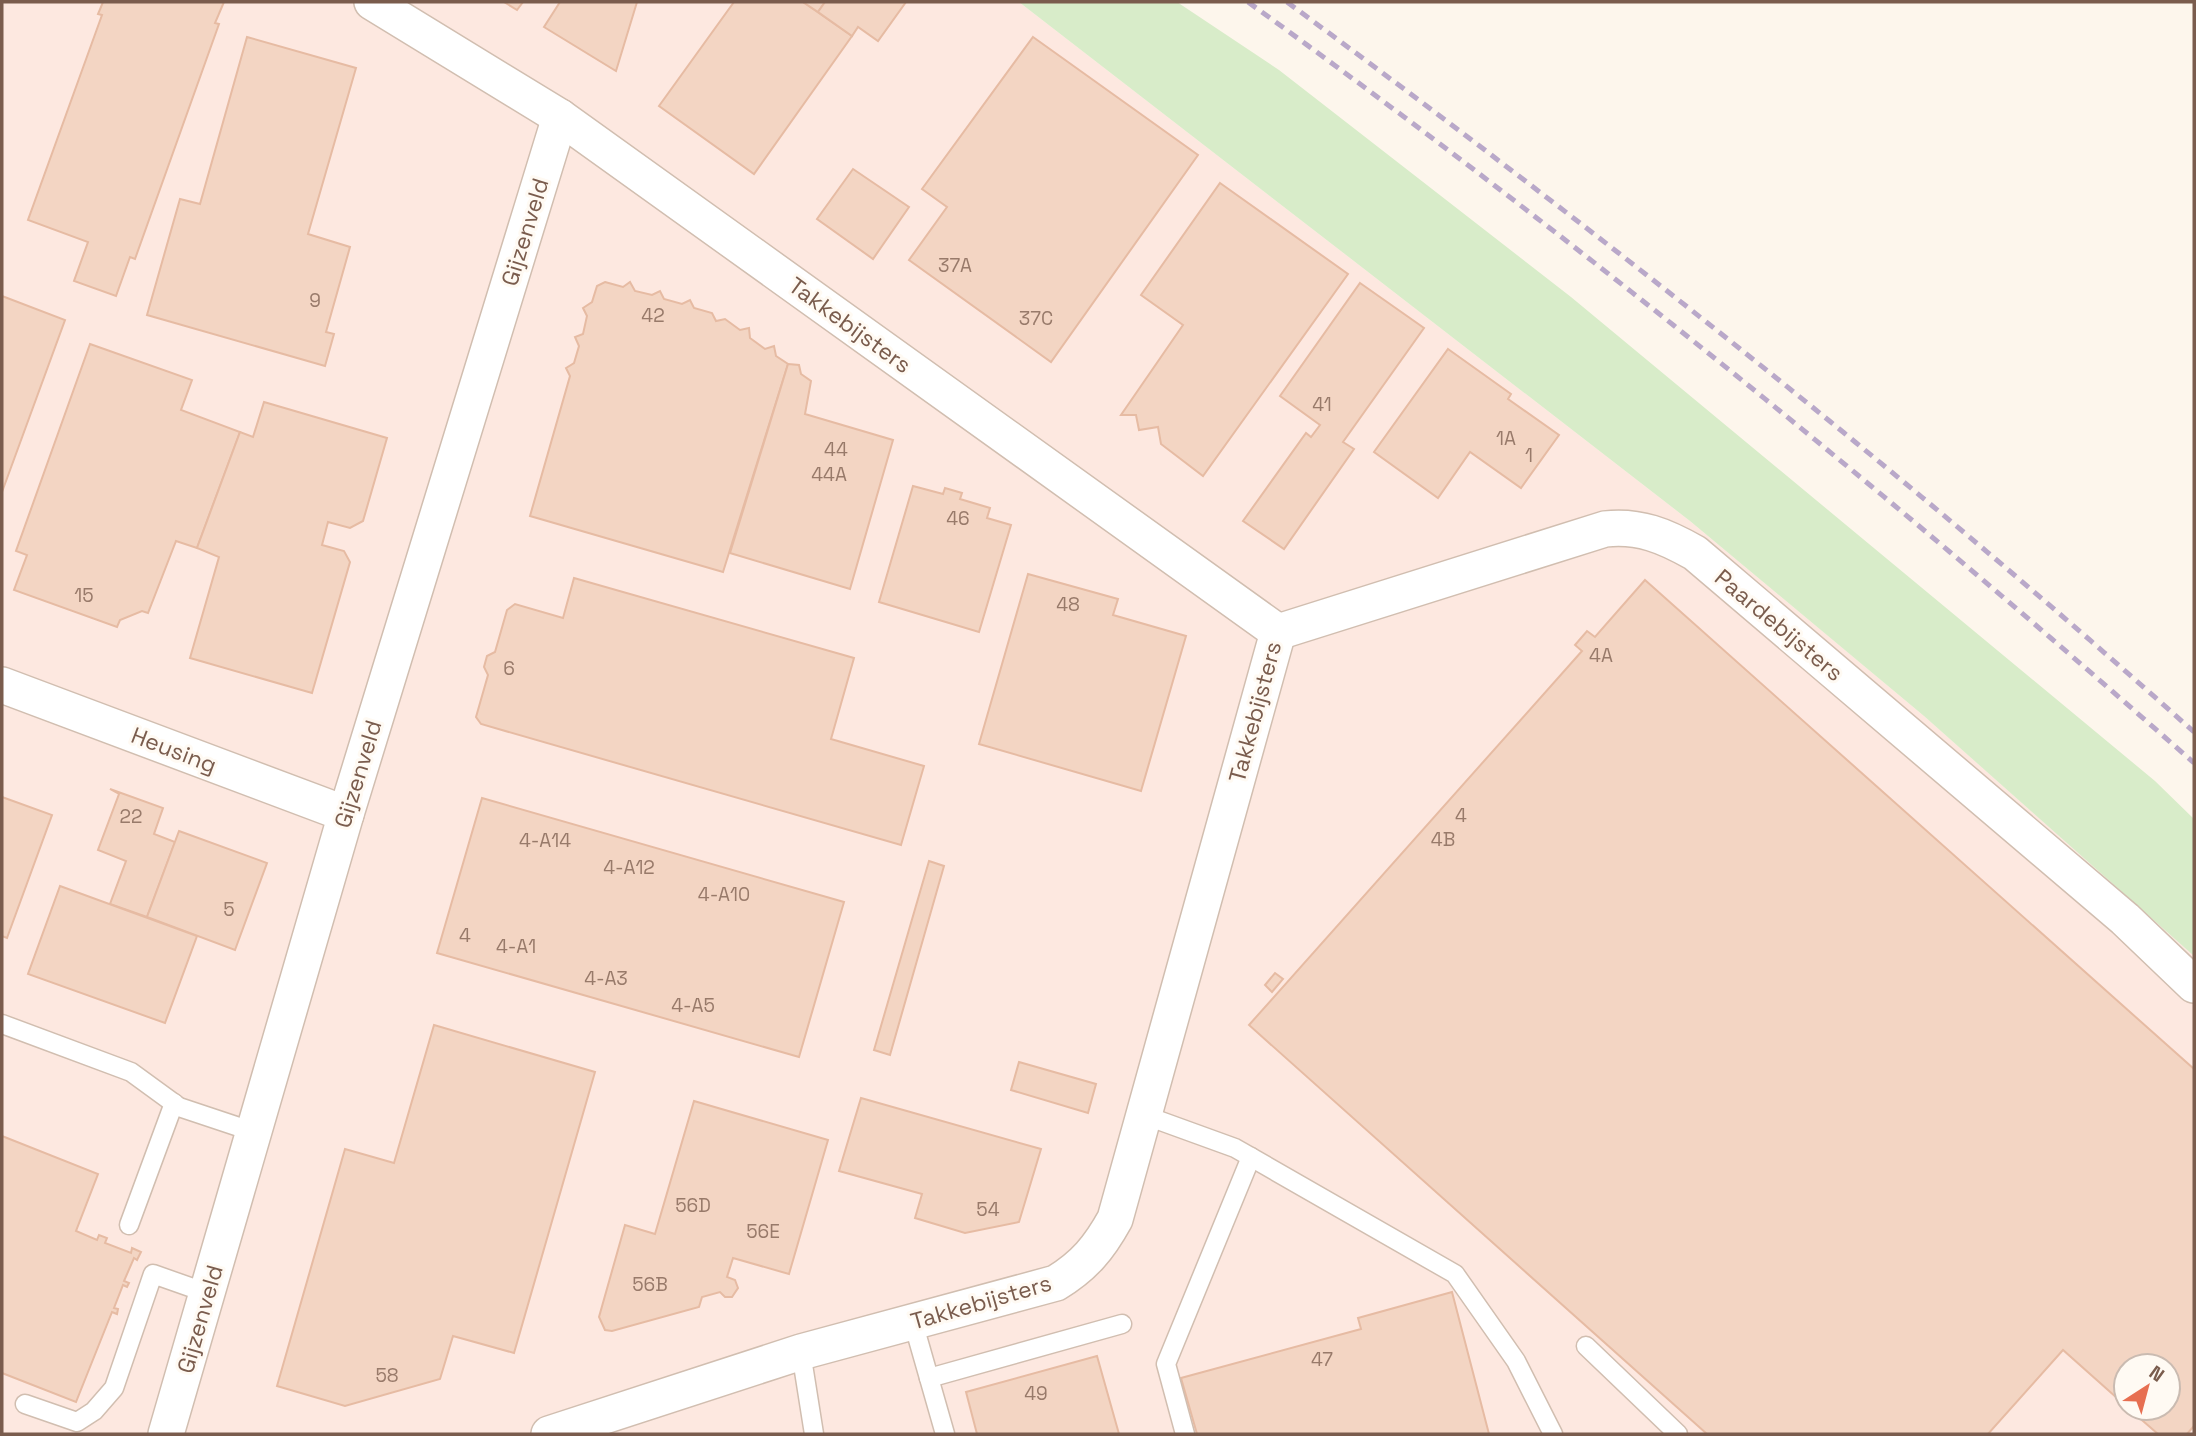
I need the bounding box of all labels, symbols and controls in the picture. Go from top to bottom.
street label: Gijzenveld [494,174,556,290]
house number: 37A [938,253,972,278]
street label: Takkebijsters [783,270,917,380]
house number: 9 [309,288,321,313]
house number: 42 [641,303,665,328]
house number: 37C [1019,306,1053,331]
house number: 41 [1312,392,1332,417]
house number: 1A [1496,426,1516,451]
house number: 44 [824,437,848,462]
house number: 1 [1525,443,1533,468]
house number: 44A [811,462,847,487]
house number: 46 [946,506,970,531]
street label: Paardebijsters [1708,562,1850,688]
house number: 15 [74,583,94,608]
house number: 48 [1056,592,1080,617]
street label: Takkebijsters [1222,638,1288,786]
house number: 4A [1589,643,1613,668]
house number: 6 [503,656,515,681]
street label: Gijzenveld [327,716,389,832]
street label: Heusing [127,720,221,780]
house number: 4 [1455,803,1467,828]
house number: 22 [120,804,142,829]
house number: 4B [1431,827,1455,852]
house number: 4-A14 [519,828,571,853]
house number: 4-A12 [603,855,655,880]
house number: 4-A10 [698,882,750,907]
house number: 5 [223,897,235,922]
house number: 4 [459,923,471,948]
house number: 4-A1 [496,934,536,959]
house number: 4-A3 [584,966,628,991]
house number: 4-A5 [671,993,715,1018]
house number: 56D [675,1193,711,1218]
house number: 54 [976,1197,1000,1222]
house number: 56E [746,1219,780,1244]
street label: Gijzenveld [170,1261,230,1377]
street label: Takkebijsters [907,1268,1055,1336]
house number: 56B [632,1272,668,1297]
house number: 47 [1311,1347,1333,1372]
north arrow [2112,1352,2182,1422]
text: N [2144,1360,2169,1388]
house number: 58 [375,1363,399,1388]
house number: 49 [1024,1381,1048,1406]

